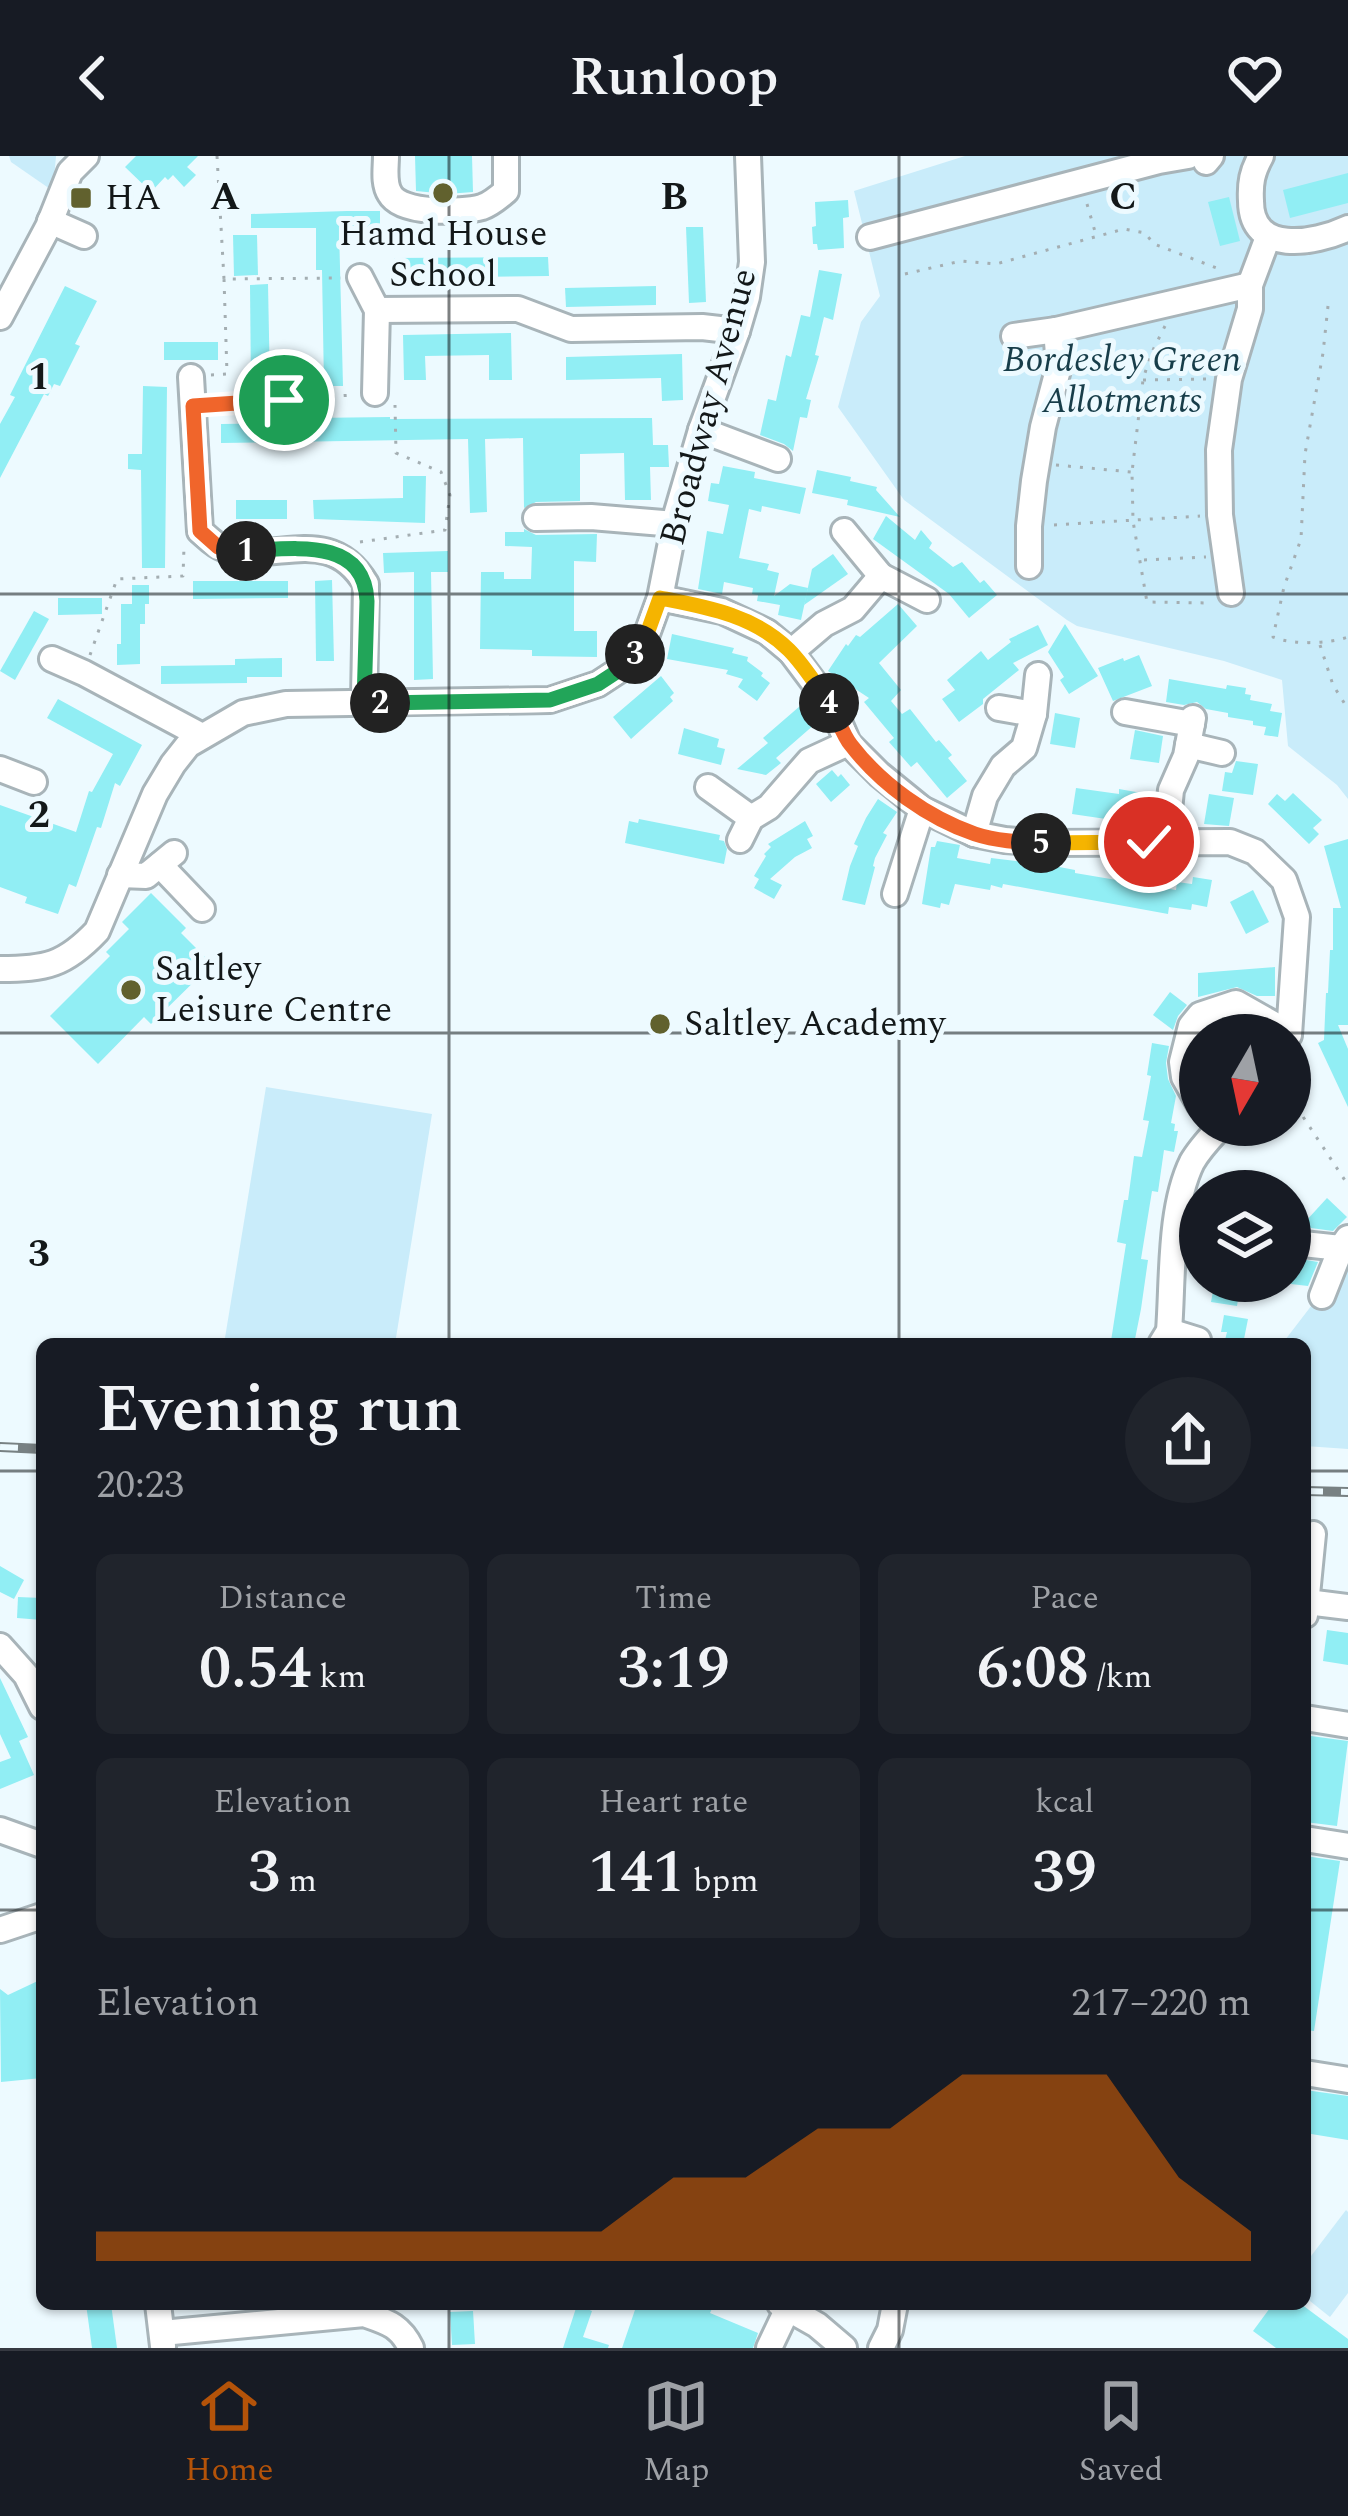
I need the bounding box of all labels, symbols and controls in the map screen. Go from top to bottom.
text: Runloop [570,37,778,119]
icon: back [60,45,126,111]
icon: heart [1222,45,1288,111]
text: A [210,168,240,227]
text: B [660,168,688,227]
text: C [1109,168,1137,227]
place label: HA [105,171,161,226]
marker: Hamd House School [430,180,456,206]
marker: HA [68,185,94,211]
place label: Hamd House School [339,207,547,303]
street label: Broadway Avenue [646,262,772,552]
park label: Bordesley Green Allotments [1003,333,1241,429]
text: 1 [28,348,50,407]
pin [233,349,335,451]
icon: arrive [251,367,317,433]
pin: 1 [216,521,276,581]
text: 1 [237,526,255,576]
pin: 3 [605,624,665,684]
text: 3 [626,629,644,679]
pin: 2 [350,673,410,733]
pin: 4 [799,673,859,733]
text: 2 [371,678,389,728]
text: 4 [820,678,838,728]
text: 2 [28,786,50,845]
pin [1098,791,1200,893]
icon: check [1116,809,1182,875]
pin: 5 [1011,813,1071,873]
text: 5 [1032,818,1050,868]
place label: Saltley Leisure Centre [155,942,392,1038]
marker: Saltley Leisure Centre [118,977,144,1003]
place label: Saltley Academy [684,997,947,1052]
marker: Saltley Academy [647,1011,673,1037]
north arrow [1179,1014,1311,1146]
map controls [1179,1014,1311,1302]
button: layers [1179,1170,1311,1302]
text: 3 [28,1225,50,1284]
text: Evening run [96,1360,462,1461]
button: share [1125,1377,1251,1503]
text: 20:23 [96,1456,184,1515]
text: Distance [218,1573,347,1623]
text: Time [635,1573,712,1623]
text: Pace [1030,1573,1099,1623]
text: 0.54 [199,1623,311,1715]
text: 3:19 [617,1623,730,1715]
text: 6:08 [977,1623,1089,1715]
text: km [311,1652,366,1702]
text: /km [1089,1652,1152,1702]
text: Elevation [213,1777,352,1827]
text: Heart rate [599,1777,748,1827]
text: kcal [1035,1777,1094,1827]
text: 3 [248,1827,280,1919]
text: 141 [588,1827,685,1919]
text: 39 [1032,1827,1097,1919]
text: m [280,1856,317,1906]
text: bpm [685,1856,759,1906]
text: Elevation [96,1974,259,2033]
text: 217–220 m [1071,1974,1251,2033]
tab: Home [185,2373,274,2495]
tab: Map [643,2373,709,2495]
tab: Saved [1079,2373,1163,2495]

